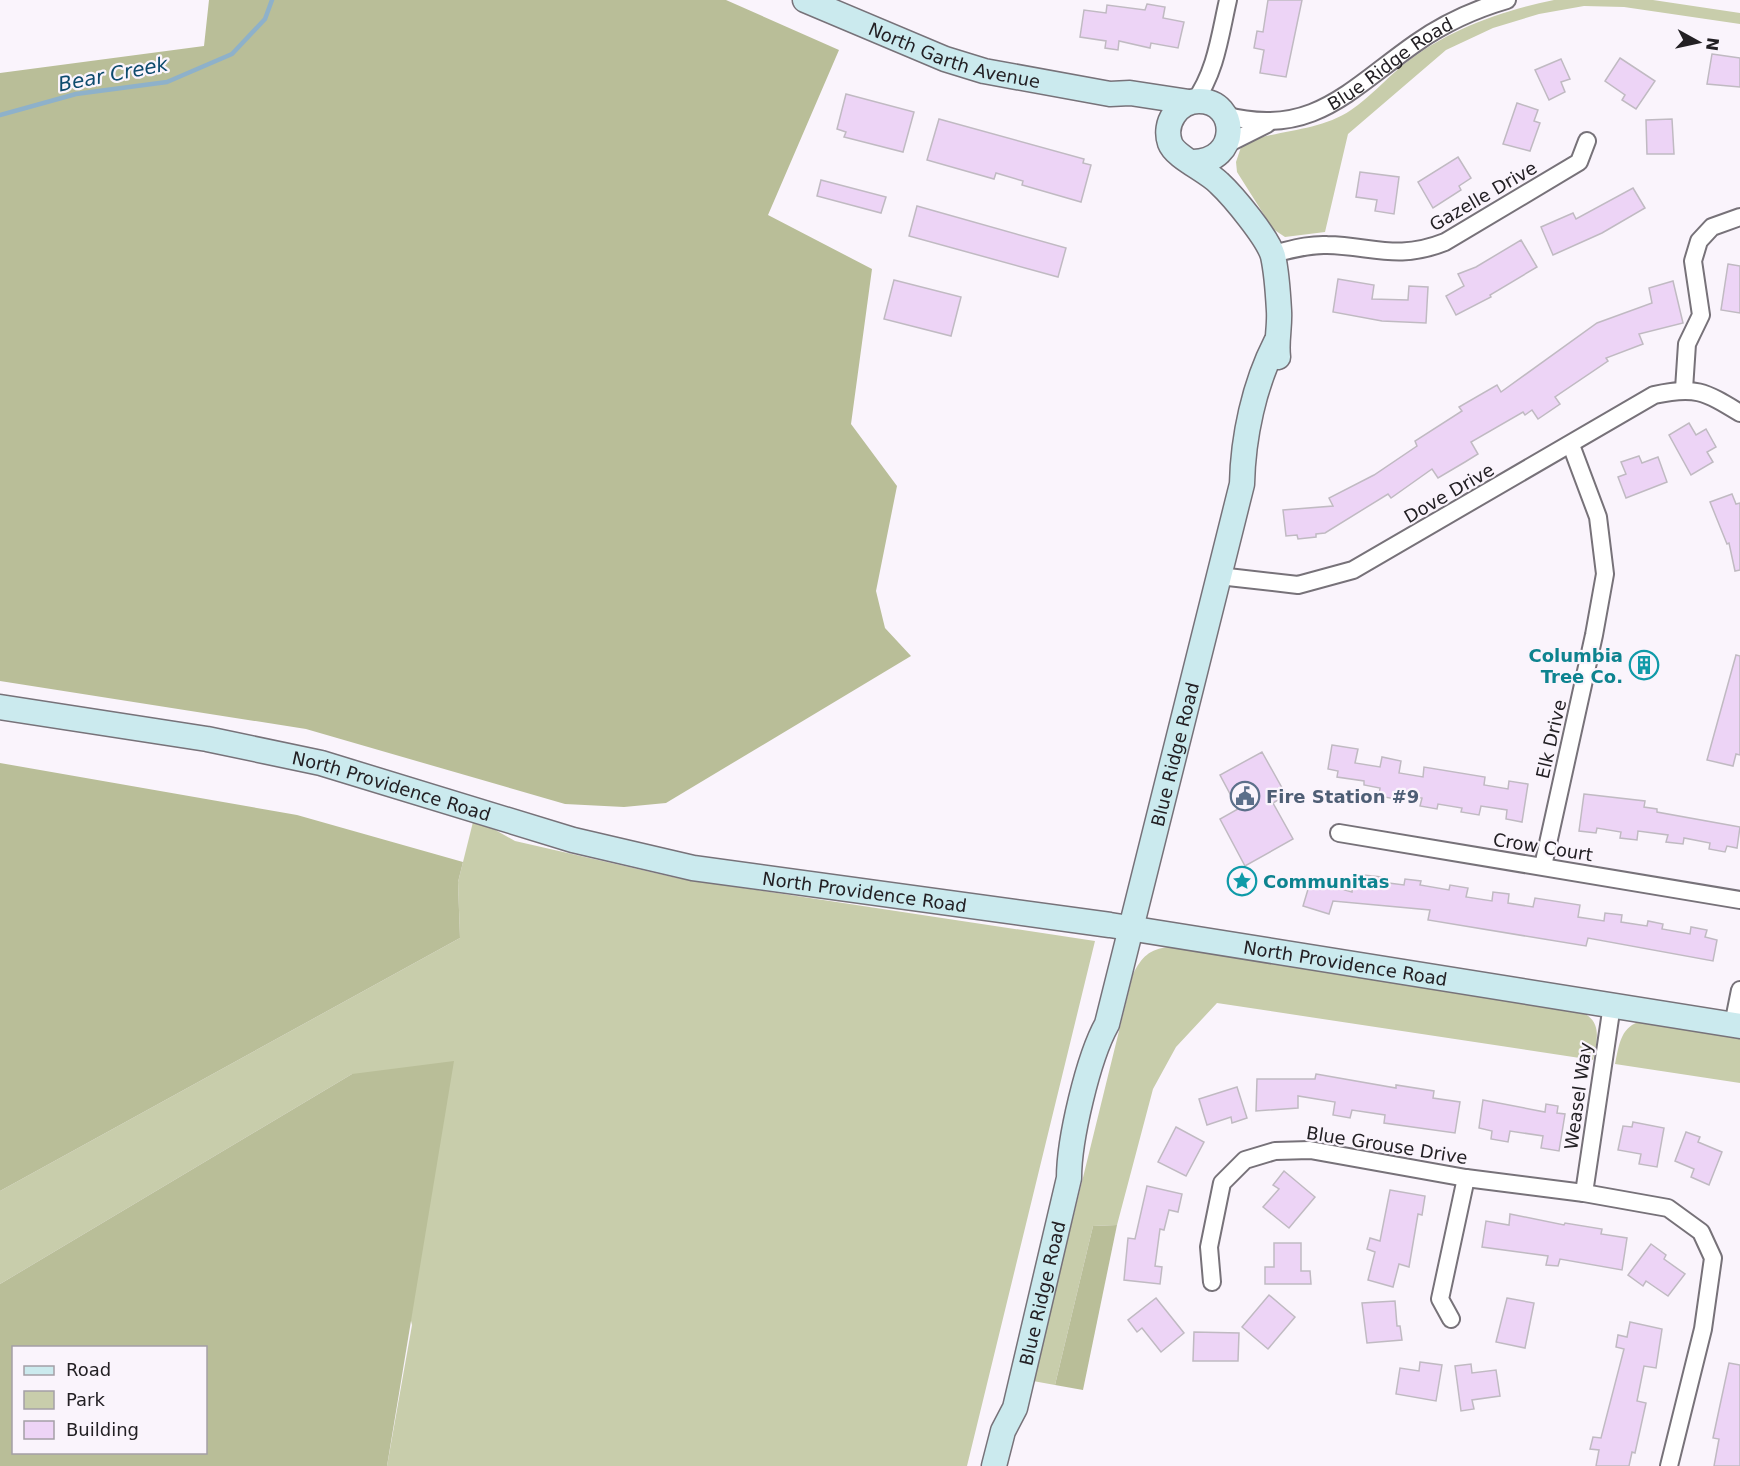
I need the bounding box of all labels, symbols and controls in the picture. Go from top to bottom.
north arrow [1668,12,1728,72]
street label: Blue Ridge Road [1323,13,1456,114]
street label: North Garth Avenue [866,18,1042,92]
text: N [1702,36,1723,52]
water label: Bear Creek [56,51,171,96]
street label: Gazelle Drive [1426,157,1540,235]
street label: Dove Drive [1400,459,1498,527]
place label: Columbia Tree Co. [1528,645,1623,687]
building icon: Columbia Tree Co. [1628,649,1660,681]
street label: Blue Ridge Road [1146,680,1203,829]
street label: Elk Drive [1532,697,1570,781]
street label: North Providence Road [290,747,493,825]
public building icon: Fire Station #9 [1229,780,1261,812]
place label: Fire Station #9 [1266,786,1419,807]
street label: Crow Court [1492,829,1594,865]
place icon: Communitas [1226,865,1258,897]
street label: North Providence Road [761,867,968,916]
place label: Communitas [1263,871,1389,892]
street label: North Providence Road [1242,936,1449,989]
street label: Weasel Way [1560,1041,1596,1151]
street label: Blue Grouse Drive [1305,1122,1469,1168]
street label: Blue Ridge Road [1015,1219,1069,1368]
legend [12,1346,207,1454]
text: Road [66,1359,111,1380]
text: Park [66,1389,105,1410]
text: Building [66,1419,139,1440]

